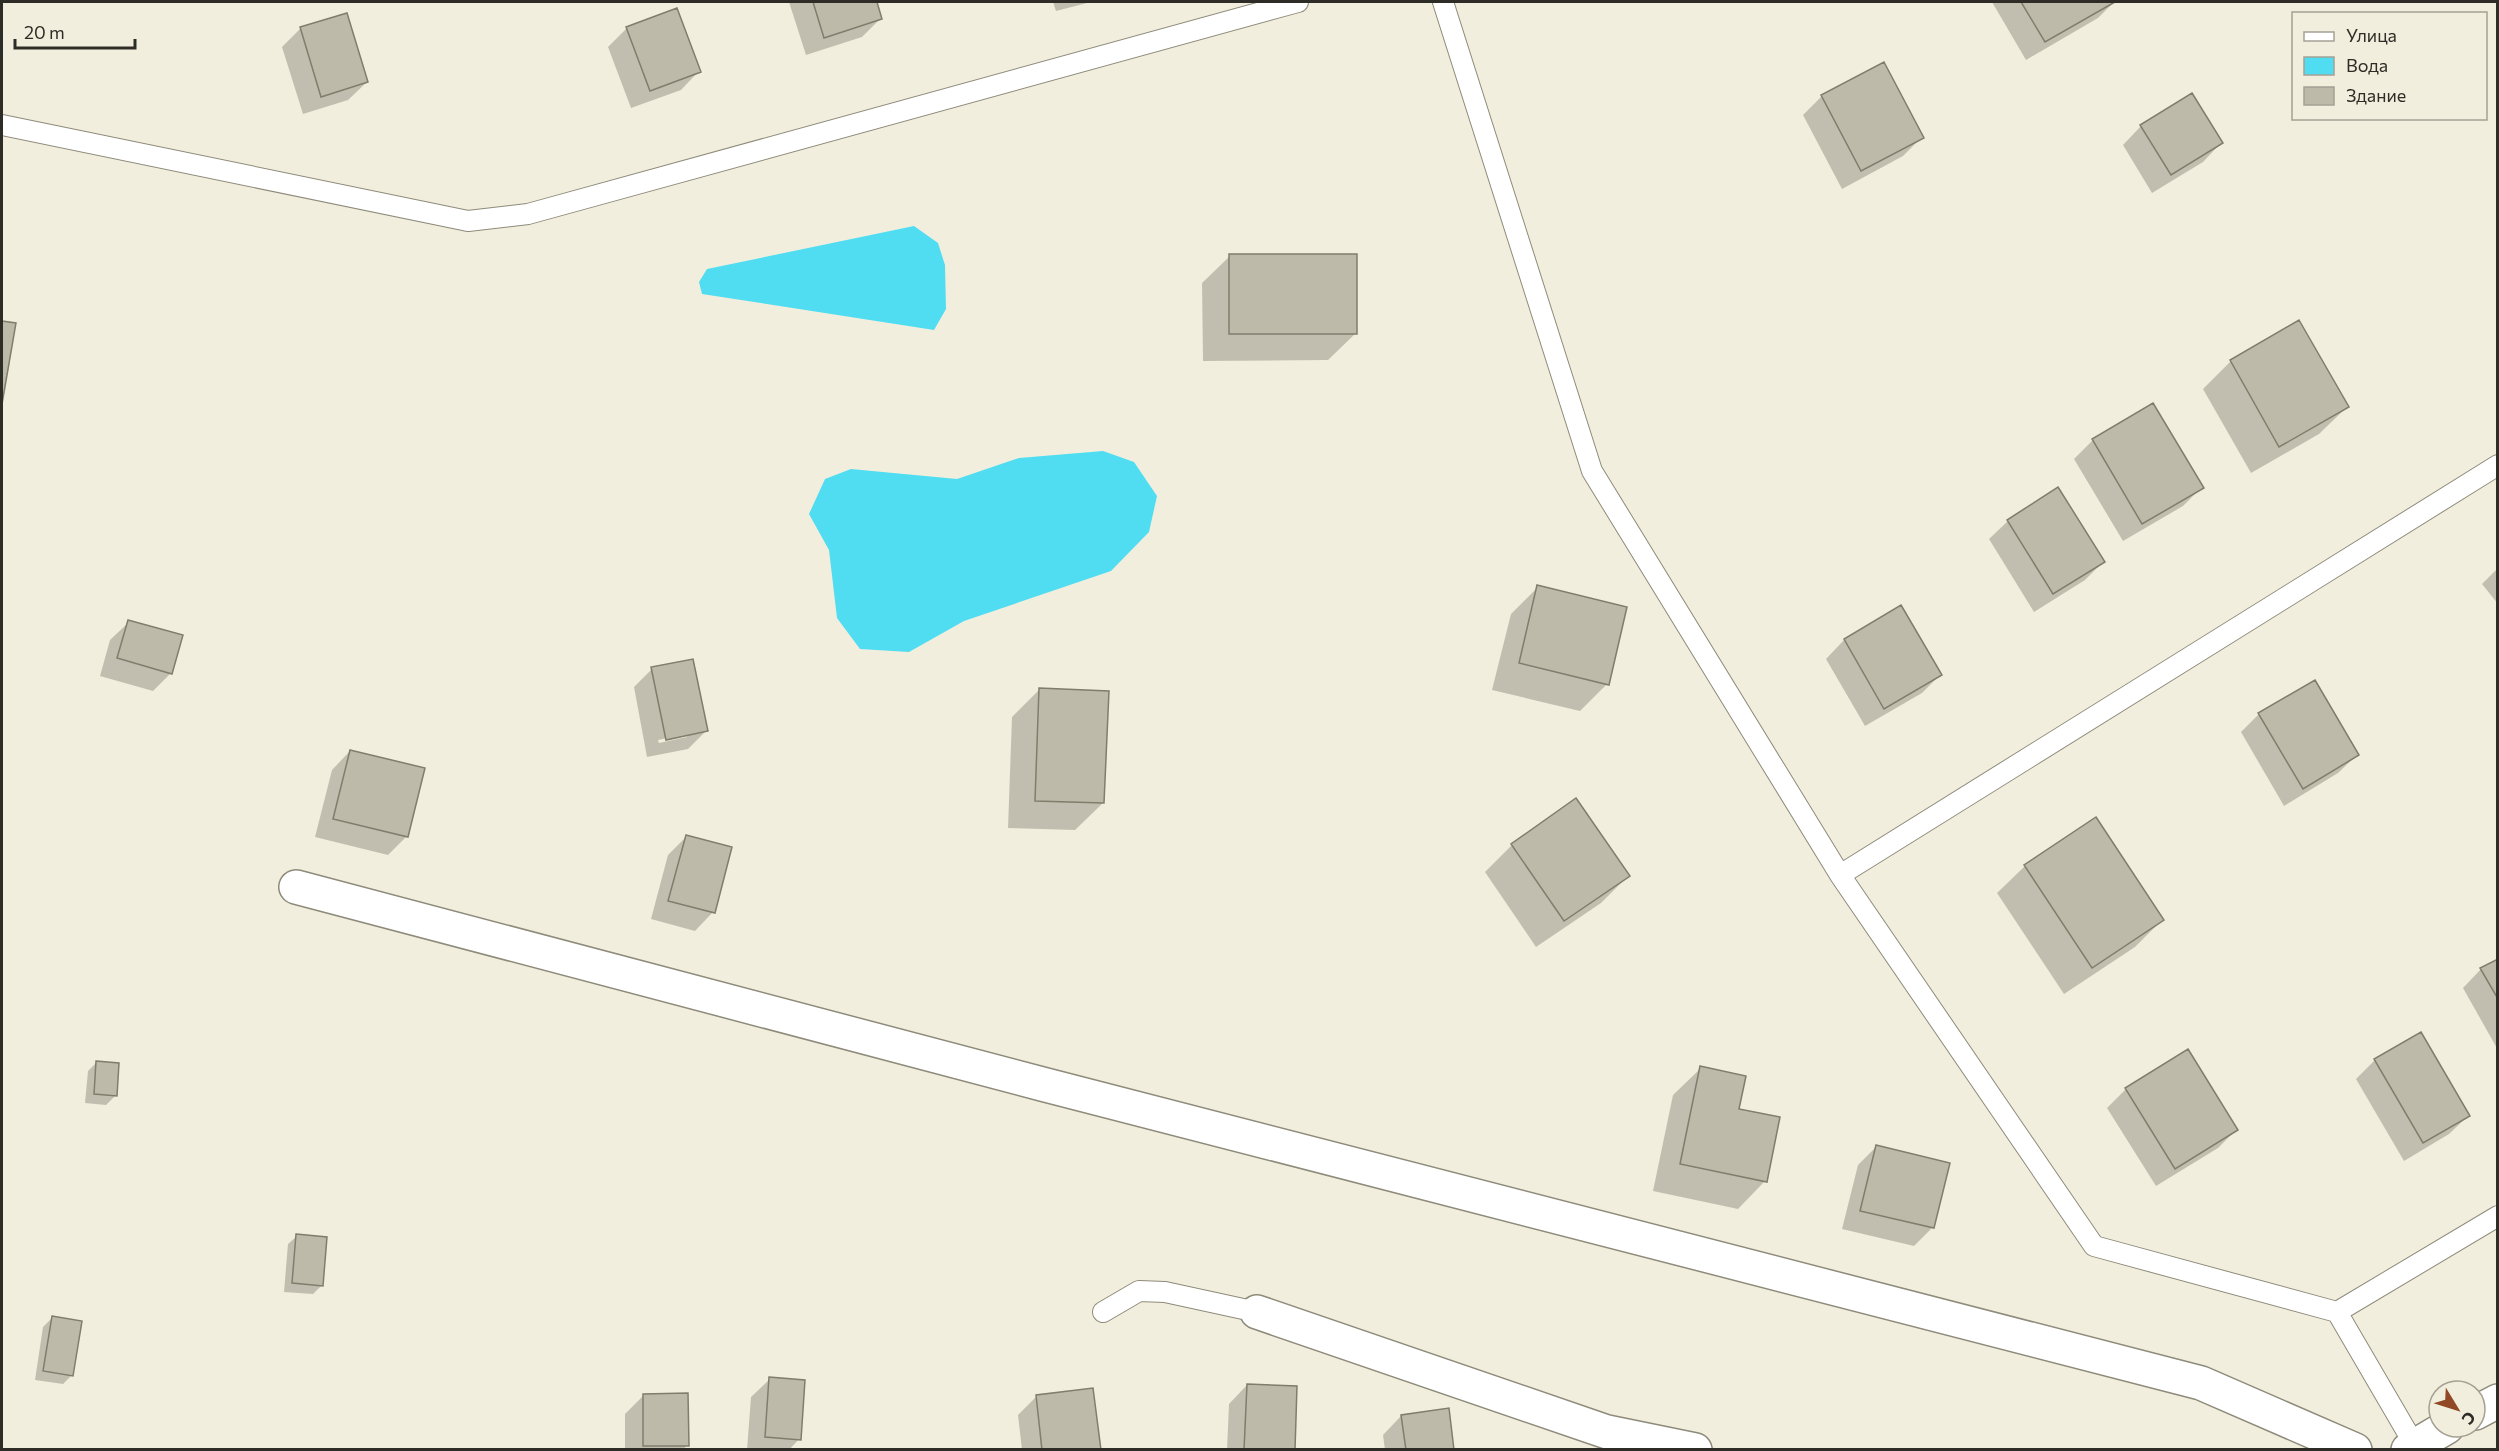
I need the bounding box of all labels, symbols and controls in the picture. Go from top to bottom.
scale bar [15,12,135,50]
legend [2292,12,2487,120]
text: 20 m [24,21,65,43]
text: Улица [2346,24,2397,46]
text: Вода [2346,54,2388,76]
text: Здание [2346,84,2406,106]
north arrow [2427,1379,2487,1439]
text: С [2458,1408,2480,1429]

